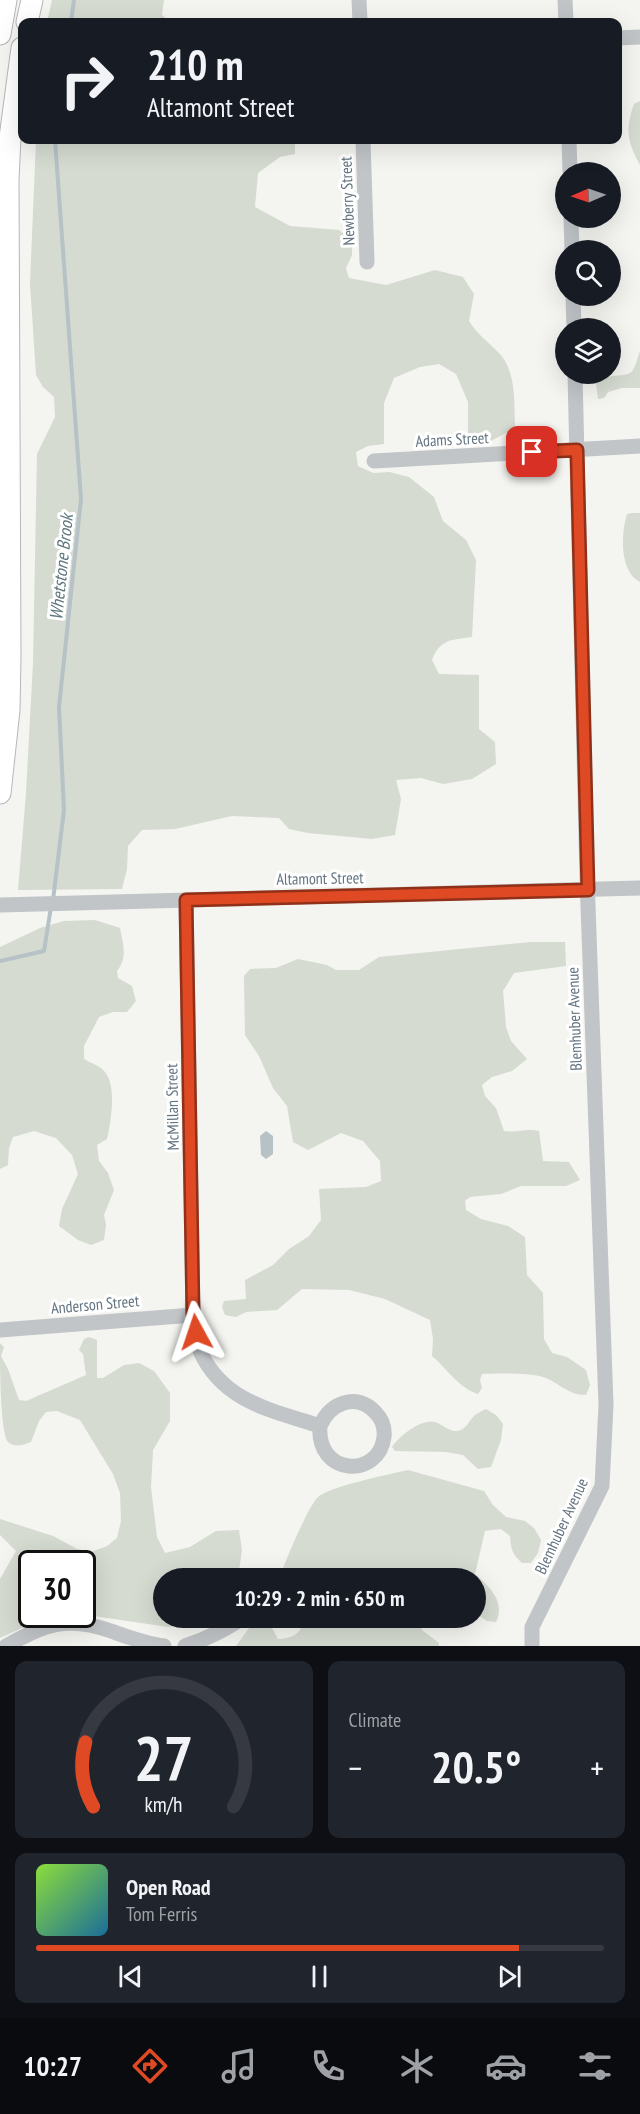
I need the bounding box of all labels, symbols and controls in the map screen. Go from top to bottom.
text: 210 m [147,37,244,92]
icon: right [48,42,126,120]
text: Altamont Street [147,90,294,124]
street label: Newberry Street [335,156,359,246]
north arrow [555,162,621,228]
map controls [555,162,621,384]
button: search [555,240,621,306]
button: layers [555,318,621,384]
pin [506,426,557,477]
street label: Adams Street [415,427,490,451]
icon: arrive [515,435,548,468]
water label: Whetstone Brook [44,511,78,621]
street label: Altamont Street [276,867,364,889]
street label: Blemhuber Avenue [562,967,586,1071]
street label: McMillan Street [161,1063,183,1151]
street label: Anderson Street [50,1290,140,1318]
position arrow [164,1300,228,1364]
street label: Blemhuber Avenue [530,1475,592,1577]
speed limit sign: 30 [18,1550,96,1628]
text: 10:29 · 2 min · 650 m [234,1584,405,1612]
text: Climate [349,1707,401,1733]
text: 27 [134,1717,194,1798]
text: 20.5° [431,1737,521,1795]
text: − [349,1746,362,1789]
text: + [590,1746,604,1789]
text: km/h [145,1790,183,1818]
text: Open Road [126,1873,211,1901]
text: Tom Ferris [126,1901,197,1927]
icon: previous [114,1960,147,1993]
icon: pause [303,1960,336,1993]
icon: next [493,1960,526,1993]
icon: directions [129,2045,171,2087]
icon: music [218,2045,260,2087]
icon: phone [307,2045,349,2087]
icon: climate [396,2045,438,2087]
icon: car [485,2045,527,2087]
icon: filters [574,2045,616,2087]
text: 10:27 [24,2049,82,2083]

